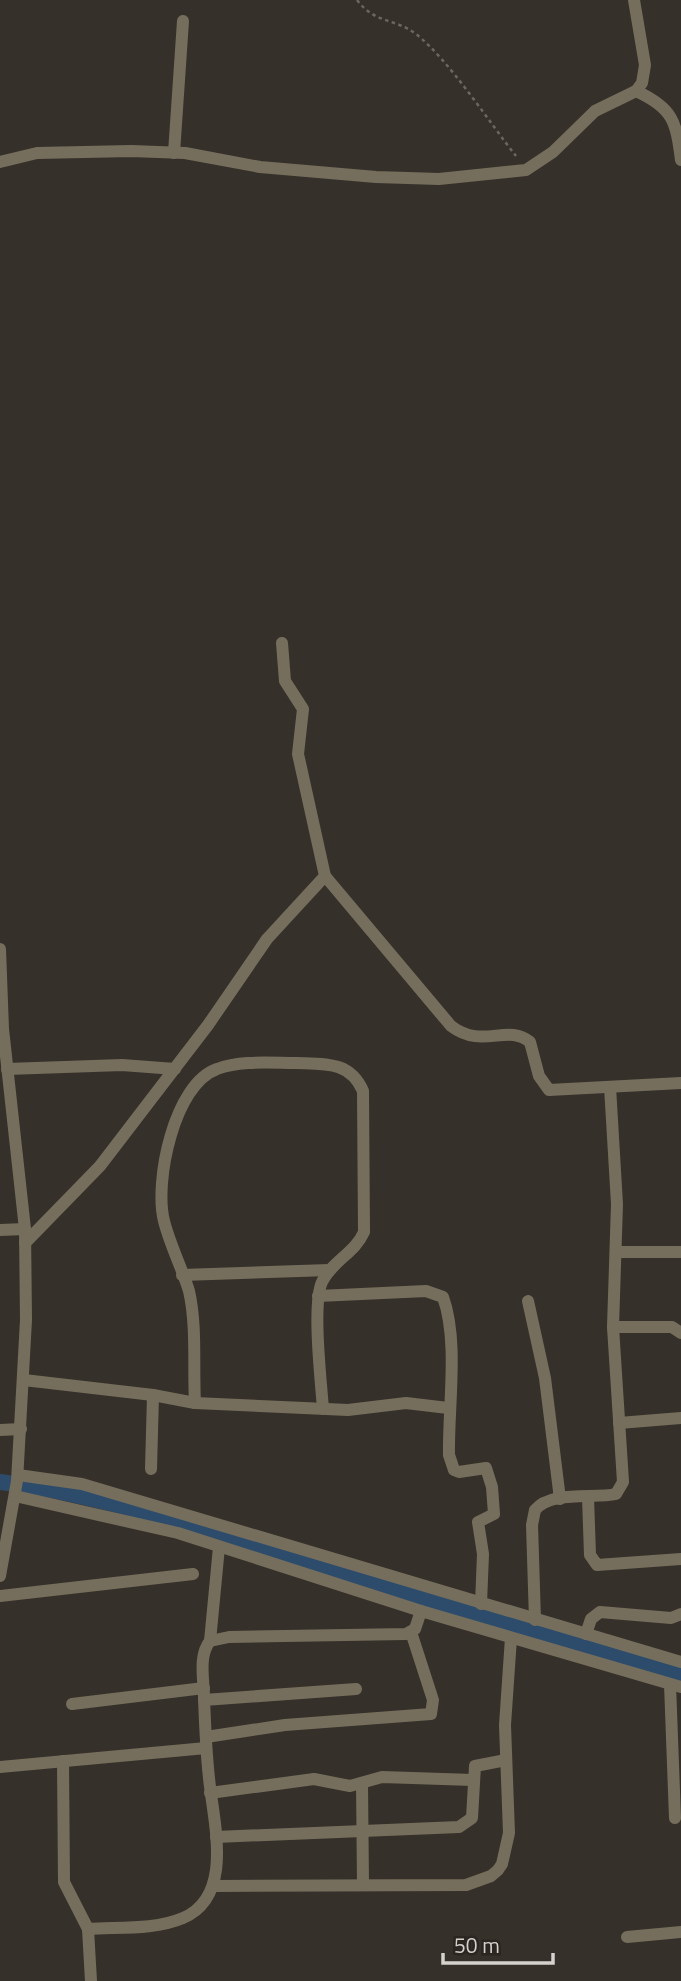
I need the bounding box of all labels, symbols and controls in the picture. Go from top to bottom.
scale bar [443,1922,553,1966]
text: 50 m [454,1929,500,1961]

